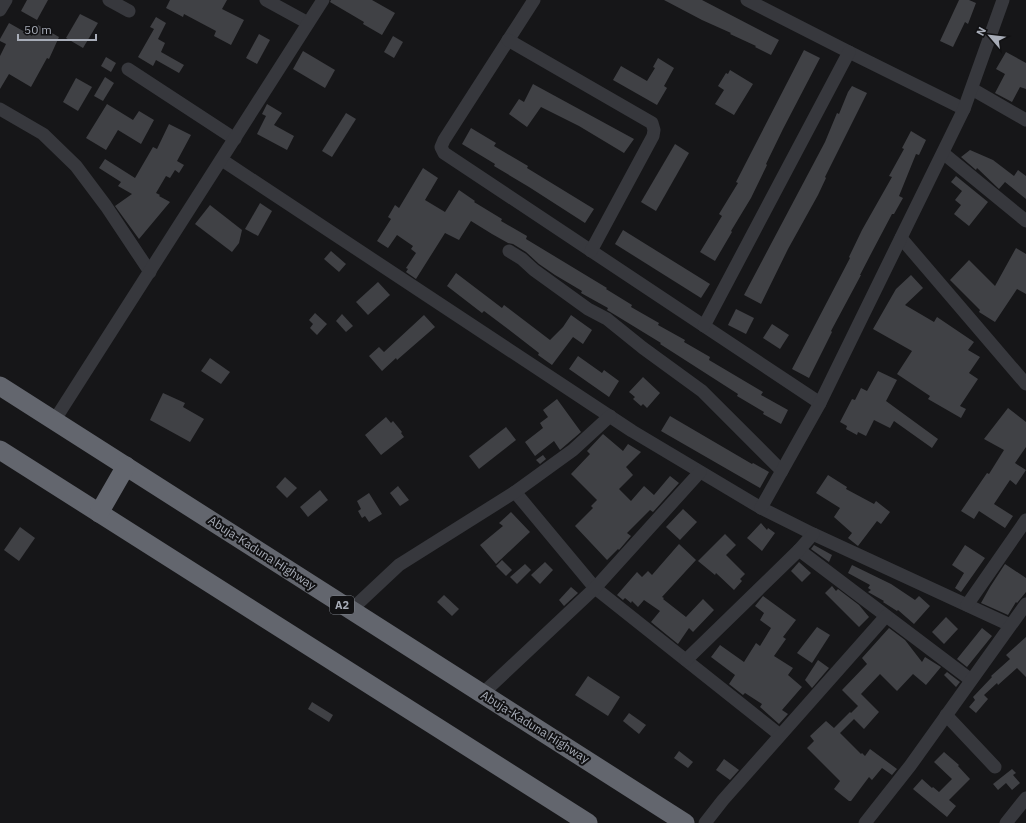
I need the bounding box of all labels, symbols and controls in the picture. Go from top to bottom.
scale bar [18,16,96,42]
north arrow [970,16,1010,56]
text: 50 m [24,22,52,37]
text: N [973,24,989,38]
street label: Abuja-Kaduna Highway [206,512,319,593]
road number: A2 [330,596,354,614]
street label: Abuja-Kaduna Highway [478,687,592,766]

